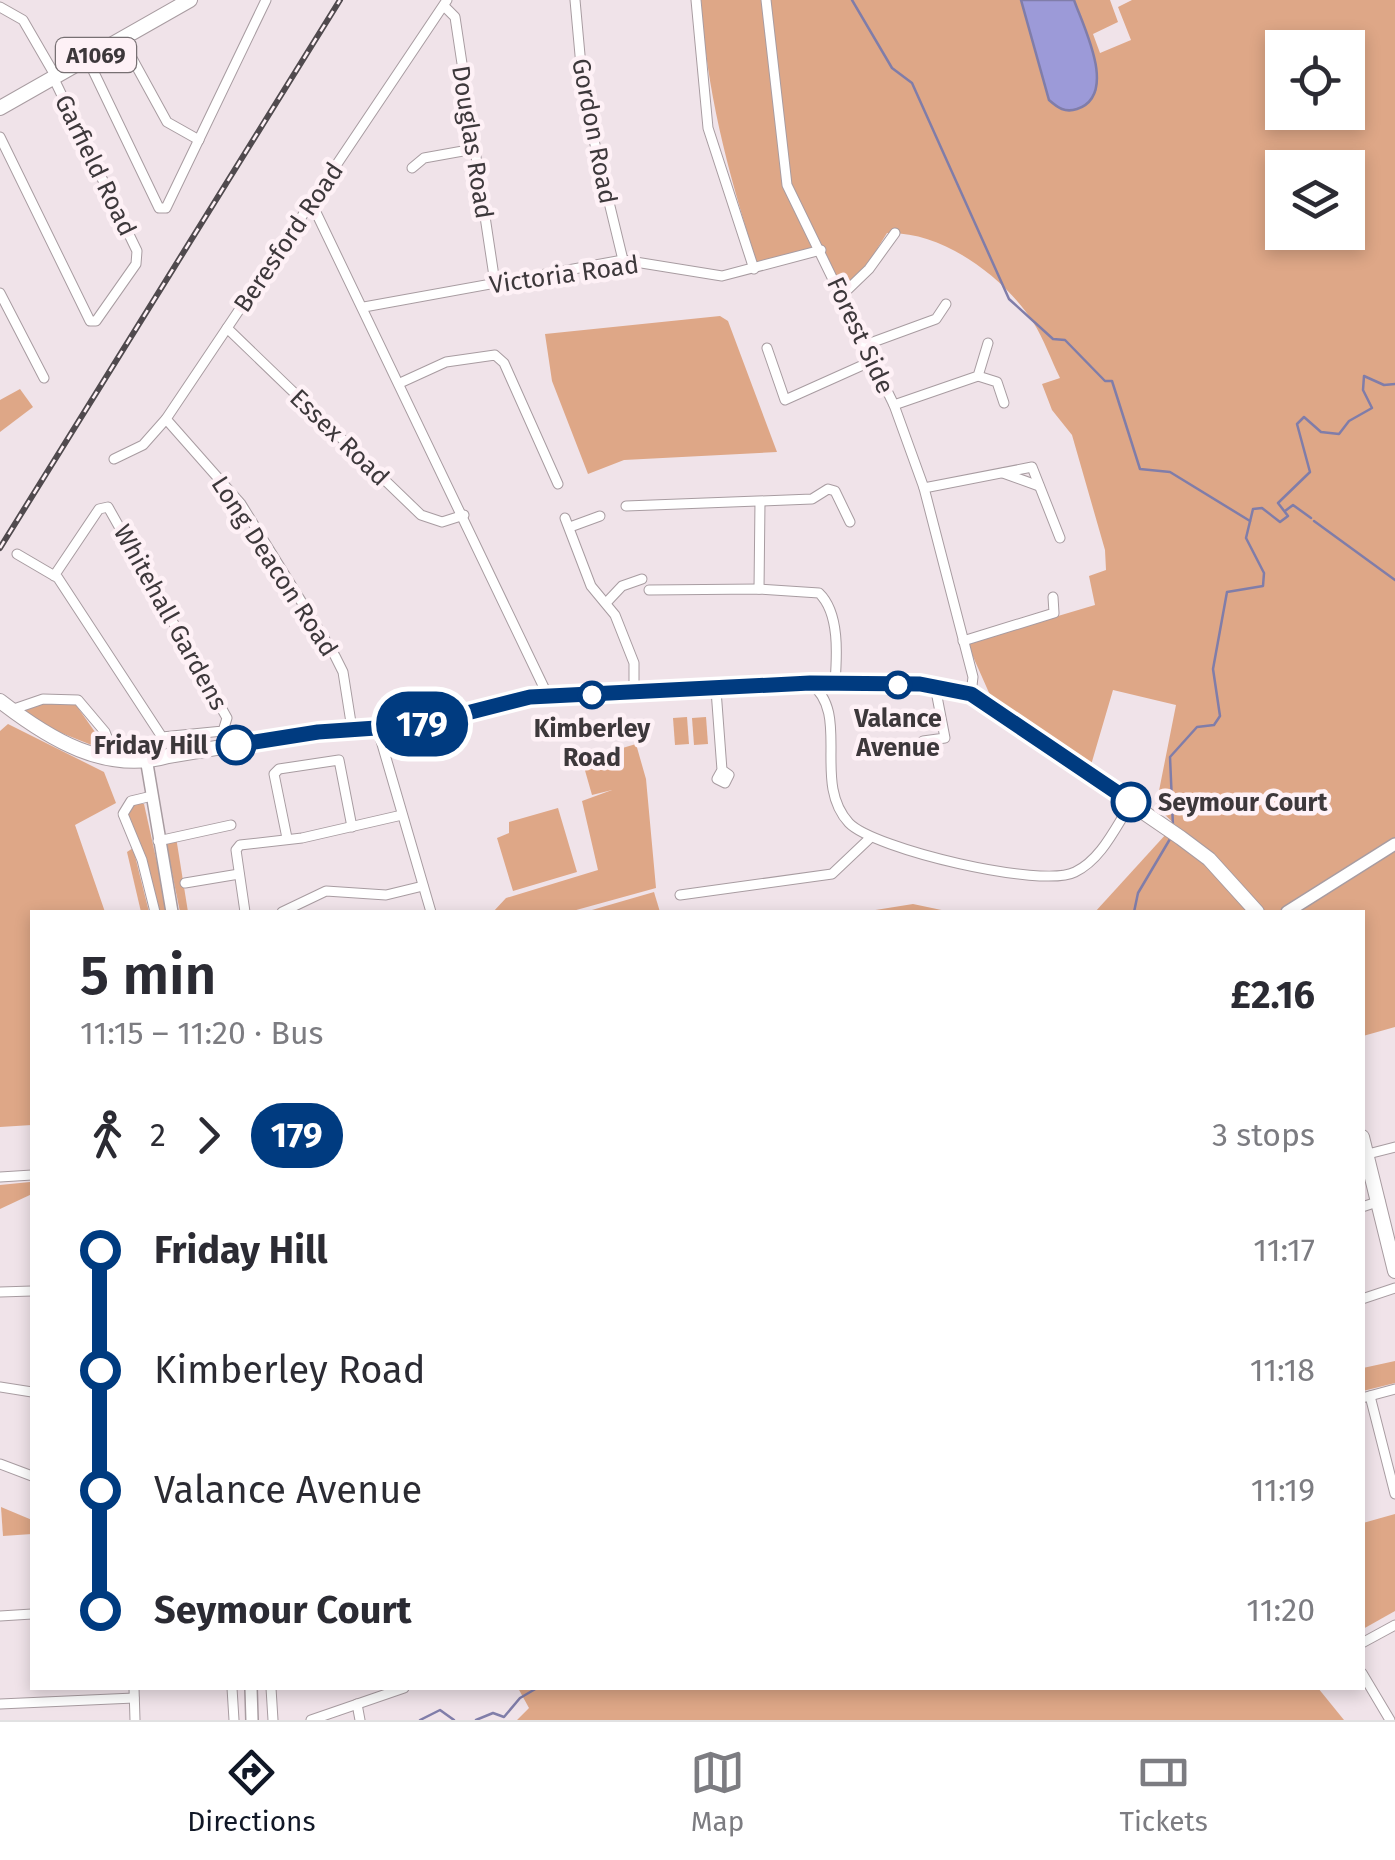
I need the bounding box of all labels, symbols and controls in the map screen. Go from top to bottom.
map controls [1265,30,1365,250]
button: locate [1265,30,1365,130]
road number: A1069 [56,38,136,72]
street label: Gordon Road [565,56,623,207]
street label: Douglas Road [445,63,499,221]
street label: Garfield Road [48,90,142,241]
button: layers [1265,150,1365,250]
street label: Beresford Road [228,157,350,318]
street label: Victoria Road [487,250,641,300]
street label: Forest Side [820,272,900,398]
street label: Essex Road [284,383,395,492]
street label: Long Deacon Road [205,471,344,662]
street label: Whitehall Gardens [107,520,233,715]
marker: Valance Avenue [885,672,911,698]
marker: Kimberley Road [579,682,605,708]
line badge: 179 [364,692,480,756]
text: 179 [396,703,448,745]
place label: Valance Avenue [853,704,942,763]
place label: Kimberley Road [534,714,651,773]
marker: Friday Hill [217,726,255,764]
place label: Friday Hill [94,731,209,761]
marker: Seymour Court [1112,783,1150,821]
place label: Seymour Court [1158,788,1328,818]
text: 5 min [80,943,216,1009]
text: £2.16 [1230,972,1315,1018]
text: 11:15 – 11:20 · Bus [80,1014,323,1052]
icon: walk [80,1108,135,1163]
icon: forward [181,1108,236,1163]
text: 179 [271,1114,323,1156]
text: 2 [150,1116,166,1154]
text: 3 stops [1212,1116,1315,1154]
text: Friday Hill [154,1227,327,1273]
text: 11:17 [1253,1231,1315,1269]
text: Kimberley Road [154,1347,426,1393]
text: 11:18 [1250,1351,1315,1389]
text: Valance Avenue [154,1467,422,1513]
text: 11:19 [1251,1471,1315,1509]
text: Seymour Court [154,1587,411,1633]
text: 11:20 [1246,1591,1315,1629]
tab: Directions [187,1745,316,1838]
tab: Map [690,1745,745,1838]
tab: Tickets [1119,1745,1208,1838]

